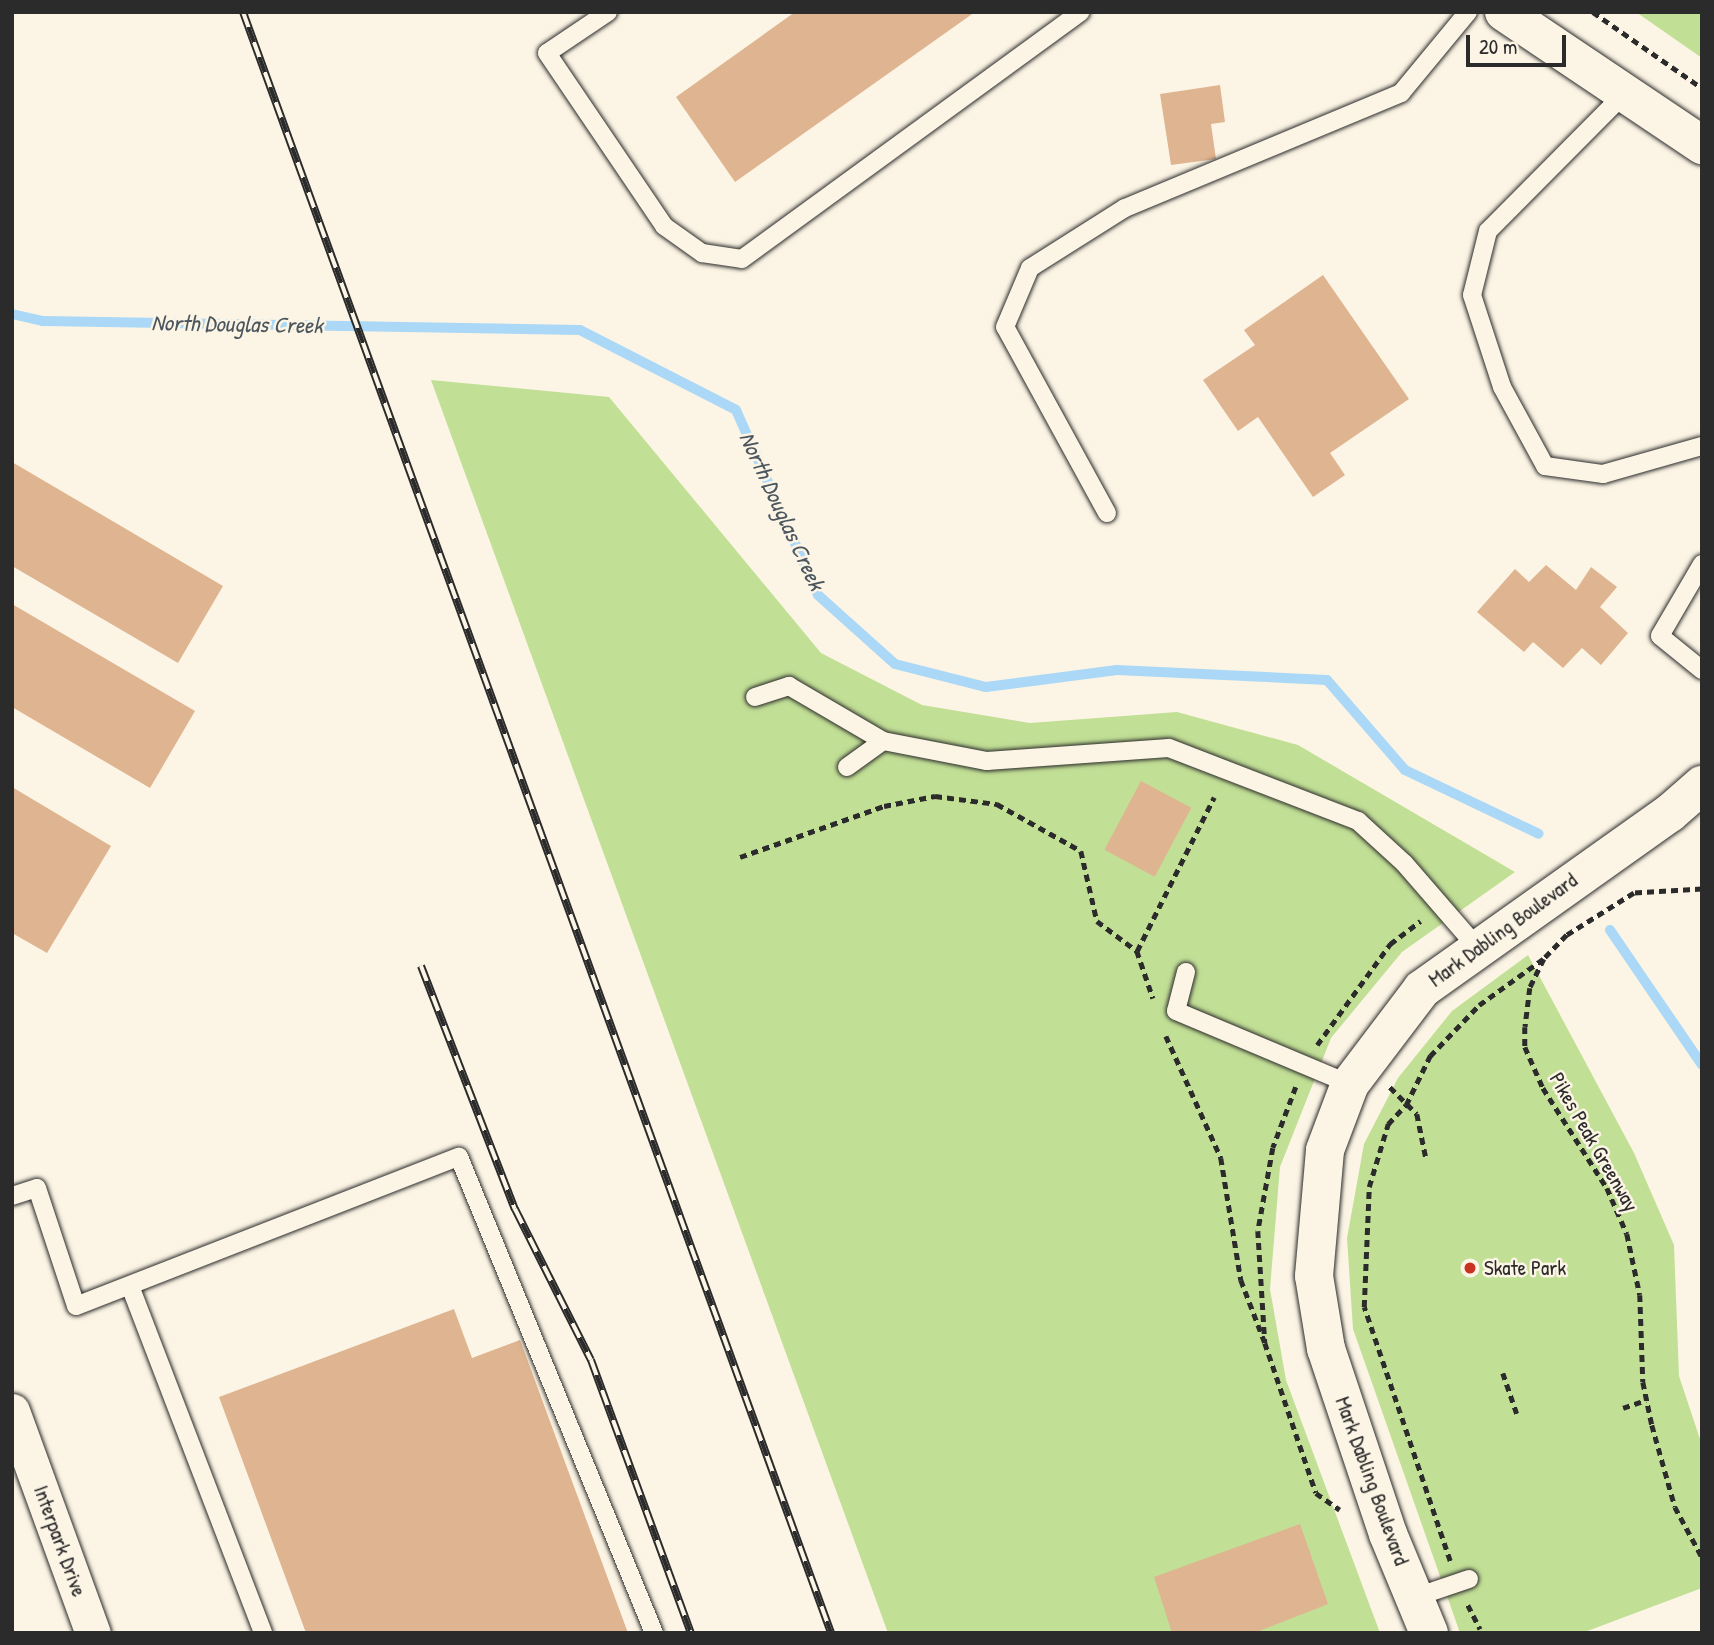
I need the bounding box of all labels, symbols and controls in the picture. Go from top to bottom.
scale bar [1469,21,1569,65]
text: 20 m [1479,32,1517,61]
water label: North Douglas Creek [151,309,323,339]
water label: North Douglas Creek [733,427,831,595]
street label: Mark Dabling Boulevard [1424,868,1582,992]
street label: Pikes Peak Greenway [1544,1068,1644,1216]
place label: Skate Park [1484,1255,1566,1281]
marker: Skate Park [1462,1260,1478,1276]
street label: Mark Dabling Boulevard [1330,1393,1414,1569]
street label: Interpark Drive [28,1482,92,1600]

